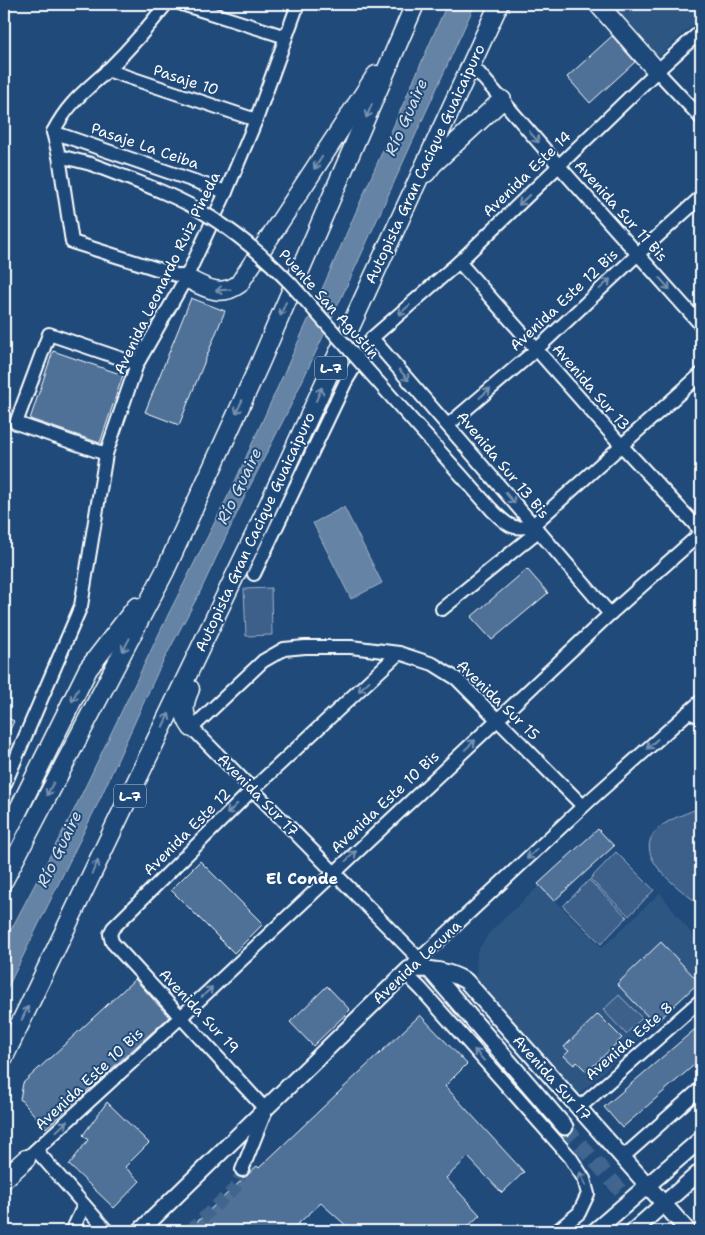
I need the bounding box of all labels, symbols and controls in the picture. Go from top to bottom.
street label: Autopista Gran Cacique Guaicaipuro [361,41,489,287]
street label: Pasaje 10 [151,60,221,100]
water label: Río Guaire [380,75,432,159]
one-way arrow [363,103,373,118]
street label: Pasaje La Ceiba [88,118,202,174]
street label: Avenida Este 14 [478,127,576,221]
one-way arrow [528,130,539,143]
one-way arrow [312,156,323,170]
street label: Avenida Sur 11 Bis [570,156,672,266]
street label: Avenida Leonardo Ruiz Pineda [109,168,225,378]
one-way arrow [517,194,530,206]
street label: Puente San Agustín [274,245,384,363]
street label: Avenida Este 12 Bis [506,245,622,355]
one-way arrow [599,278,612,290]
one-way arrow [659,278,671,291]
one-way arrow [215,285,231,295]
one-way arrow [277,301,287,316]
one-way arrow [398,304,411,316]
street label: Avenida Sur 13 [548,339,634,435]
road number: L-7 [315,356,347,379]
one-way arrow [398,368,410,381]
one-way arrow [315,387,324,402]
one-way arrow [478,388,491,399]
one-way arrow [234,399,244,414]
street label: Avenida Sur 13 Bis [452,407,554,523]
street label: Autopista Gran Cacique Guaicaipuro [191,409,319,655]
water label: Río Guaire [212,444,266,528]
one-way arrow [504,491,515,504]
one-way arrow [120,638,130,652]
street label: Avenida Sur 15 [452,655,544,745]
one-way arrow [357,680,370,692]
one-way arrow [70,688,80,703]
one-way arrow [162,713,171,728]
one-way arrow [645,738,658,750]
one-way arrow [463,739,476,751]
street label: Avenida Este 10 Bis [326,746,444,858]
street label: Avenida Sur 17 [213,749,303,841]
one-way arrow [45,781,54,796]
road number: L-7 [114,784,146,808]
street label: Avenida Este 12 [139,784,235,880]
one-way arrow [227,803,239,815]
water label: Río Guaire [32,807,86,891]
one-way arrow [526,848,539,860]
one-way arrow [344,850,357,862]
one-way arrow [91,860,101,875]
district label: El Conde [266,868,339,889]
street label: Avenida Lecuna [368,915,466,1008]
street label: Avenida Sur 19 [155,964,243,1058]
one-way arrow [201,986,214,998]
street label: Avenida Este 8 [581,997,677,1085]
one-way arrow [21,1006,30,1021]
street label: Avenida Este 10 Bis [30,1023,148,1135]
street label: Avenida Sur 17 [508,1031,596,1125]
one-way arrow [473,1048,485,1061]
one-way arrow [56,1120,69,1132]
one-way arrow [578,1172,587,1187]

